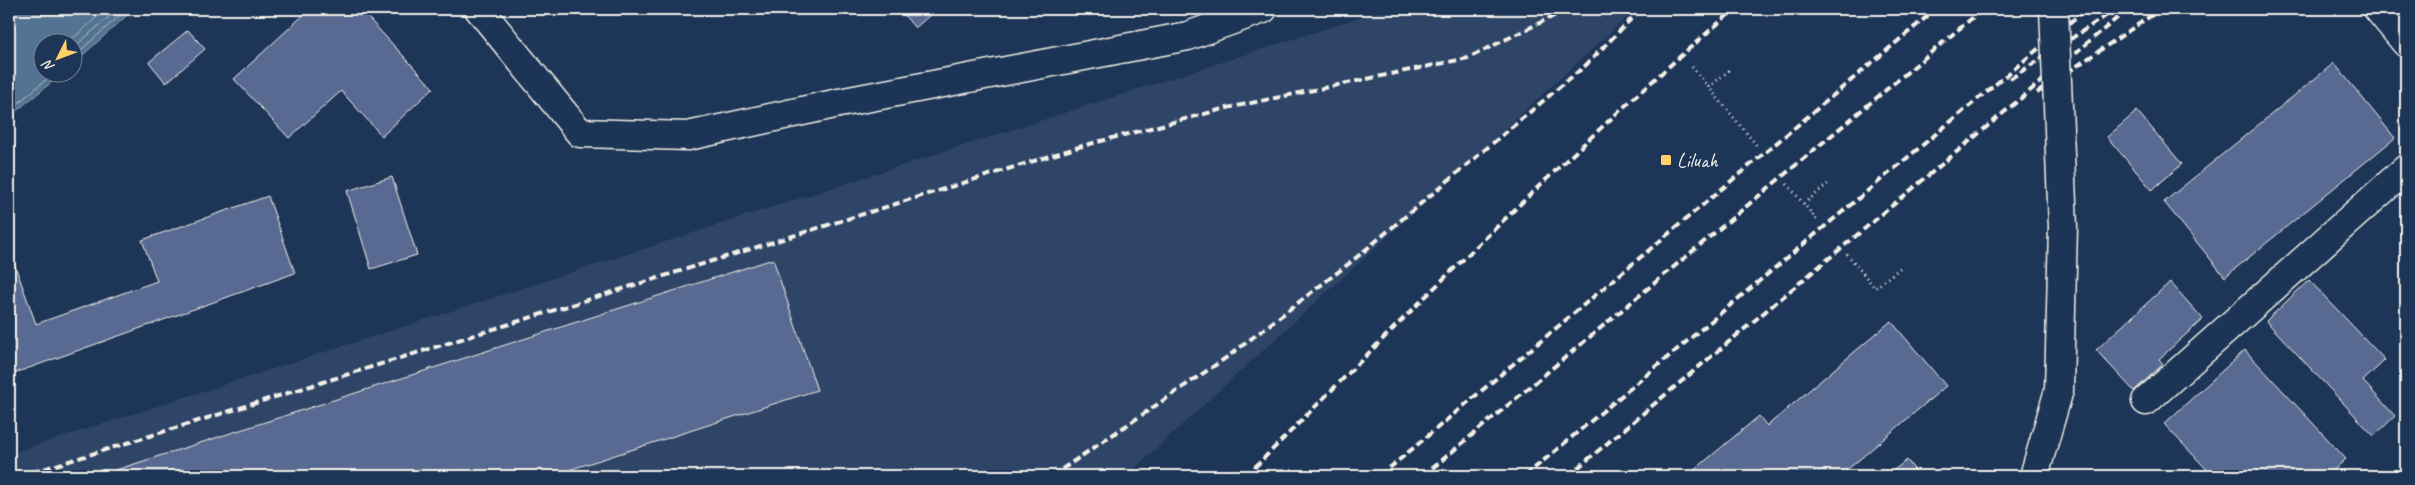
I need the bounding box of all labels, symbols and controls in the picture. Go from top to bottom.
north arrow [32,32,82,82]
text: N [38,56,58,75]
place label: Liluah [1677,148,1718,173]
marker: Liluah [1659,153,1673,167]

